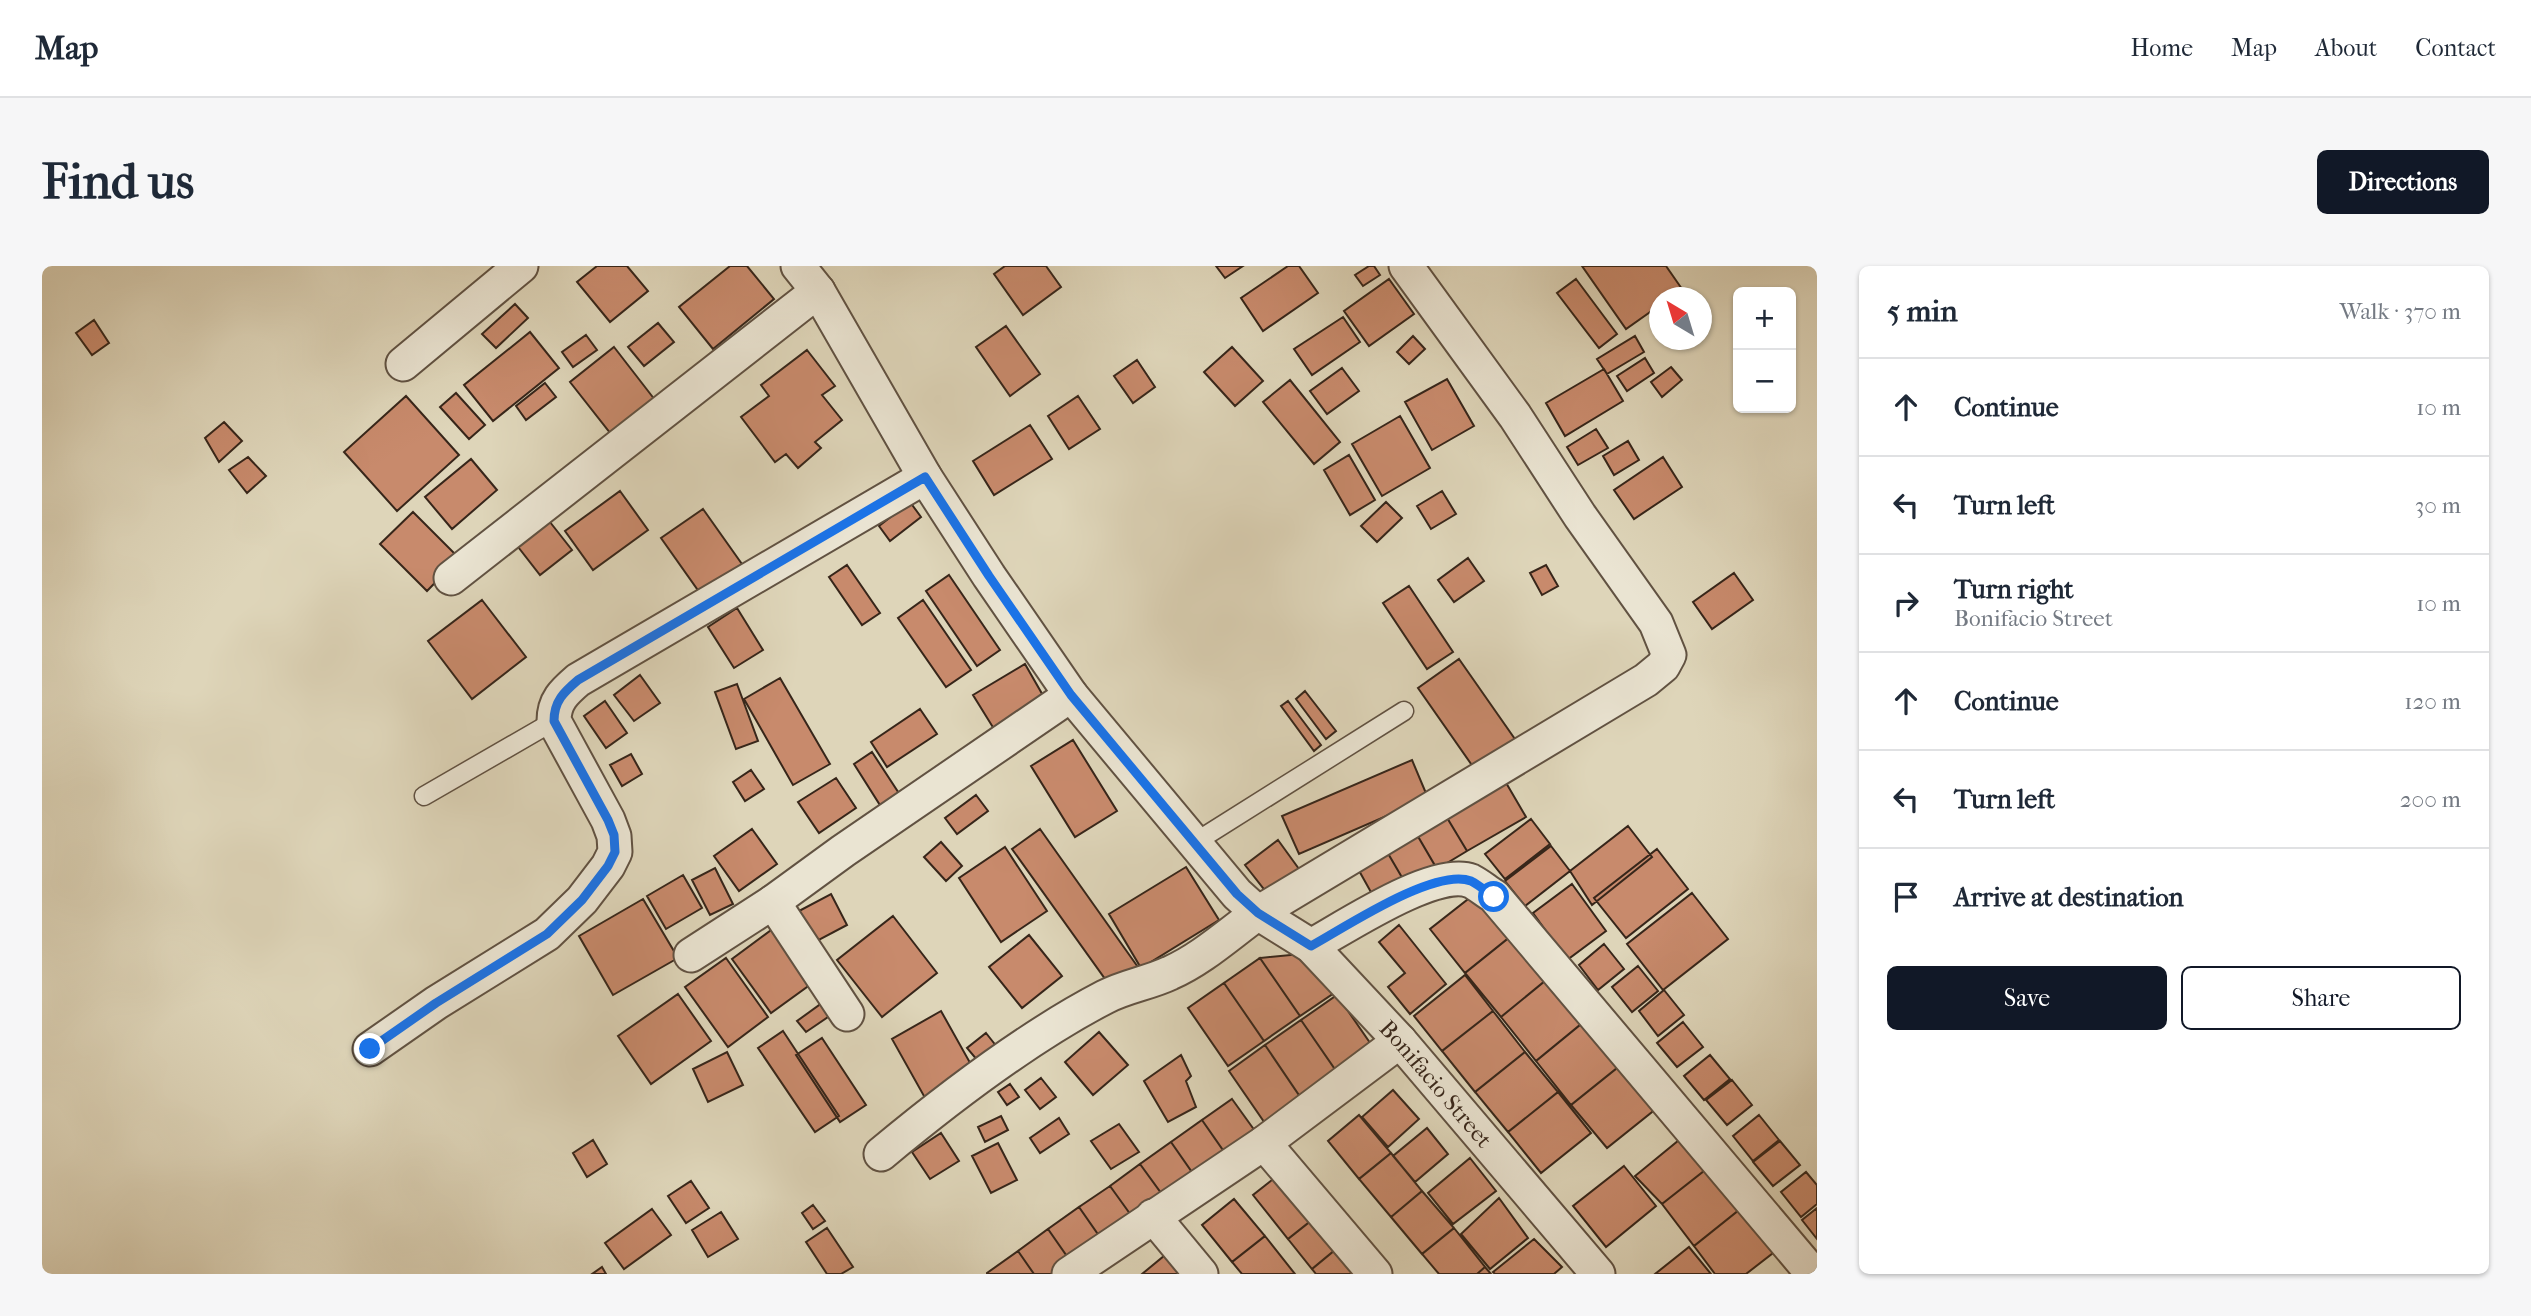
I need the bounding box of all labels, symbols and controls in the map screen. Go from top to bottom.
text: Map [35,29,98,68]
text: Home [2131,34,2193,62]
text: Map [2231,34,2277,62]
text: About [2315,34,2377,62]
text: Contact [2415,34,2496,62]
button: Directions [2317,150,2489,214]
text: Find us [42,153,194,211]
north arrow [1649,287,1712,350]
map controls [1733,287,1796,413]
button: + [1733,287,1796,350]
text: 5 min [1887,294,1958,329]
text: Walk · 370 m [2339,298,2461,325]
button: − [1733,350,1796,413]
icon: ahead [1887,388,1925,426]
text: Continue [1954,392,2059,423]
text: 10 m [2416,394,2461,421]
icon: left [1887,486,1925,524]
text: Turn left [1954,490,2055,521]
text: 30 m [2415,492,2461,519]
text: Turn right [1954,574,2074,605]
icon: right [1887,584,1925,622]
text: 10 m [2416,590,2461,617]
text: Bonifacio Street [1954,605,2113,632]
icon: ahead [1887,682,1925,720]
text: Continue [1954,686,2059,717]
text: 120 m [2404,688,2461,715]
icon: left [1887,780,1925,818]
text: Turn left [1954,784,2055,815]
text: 200 m [2400,786,2461,813]
icon: arrive [1887,878,1925,916]
route start [1478,881,1509,912]
text: Arrive at destination [1954,882,2184,913]
button: Save [1887,966,2167,1030]
button: Share [2181,966,2461,1030]
street label: Bonifacio Street [1374,1015,1498,1153]
route end [354,1033,385,1064]

